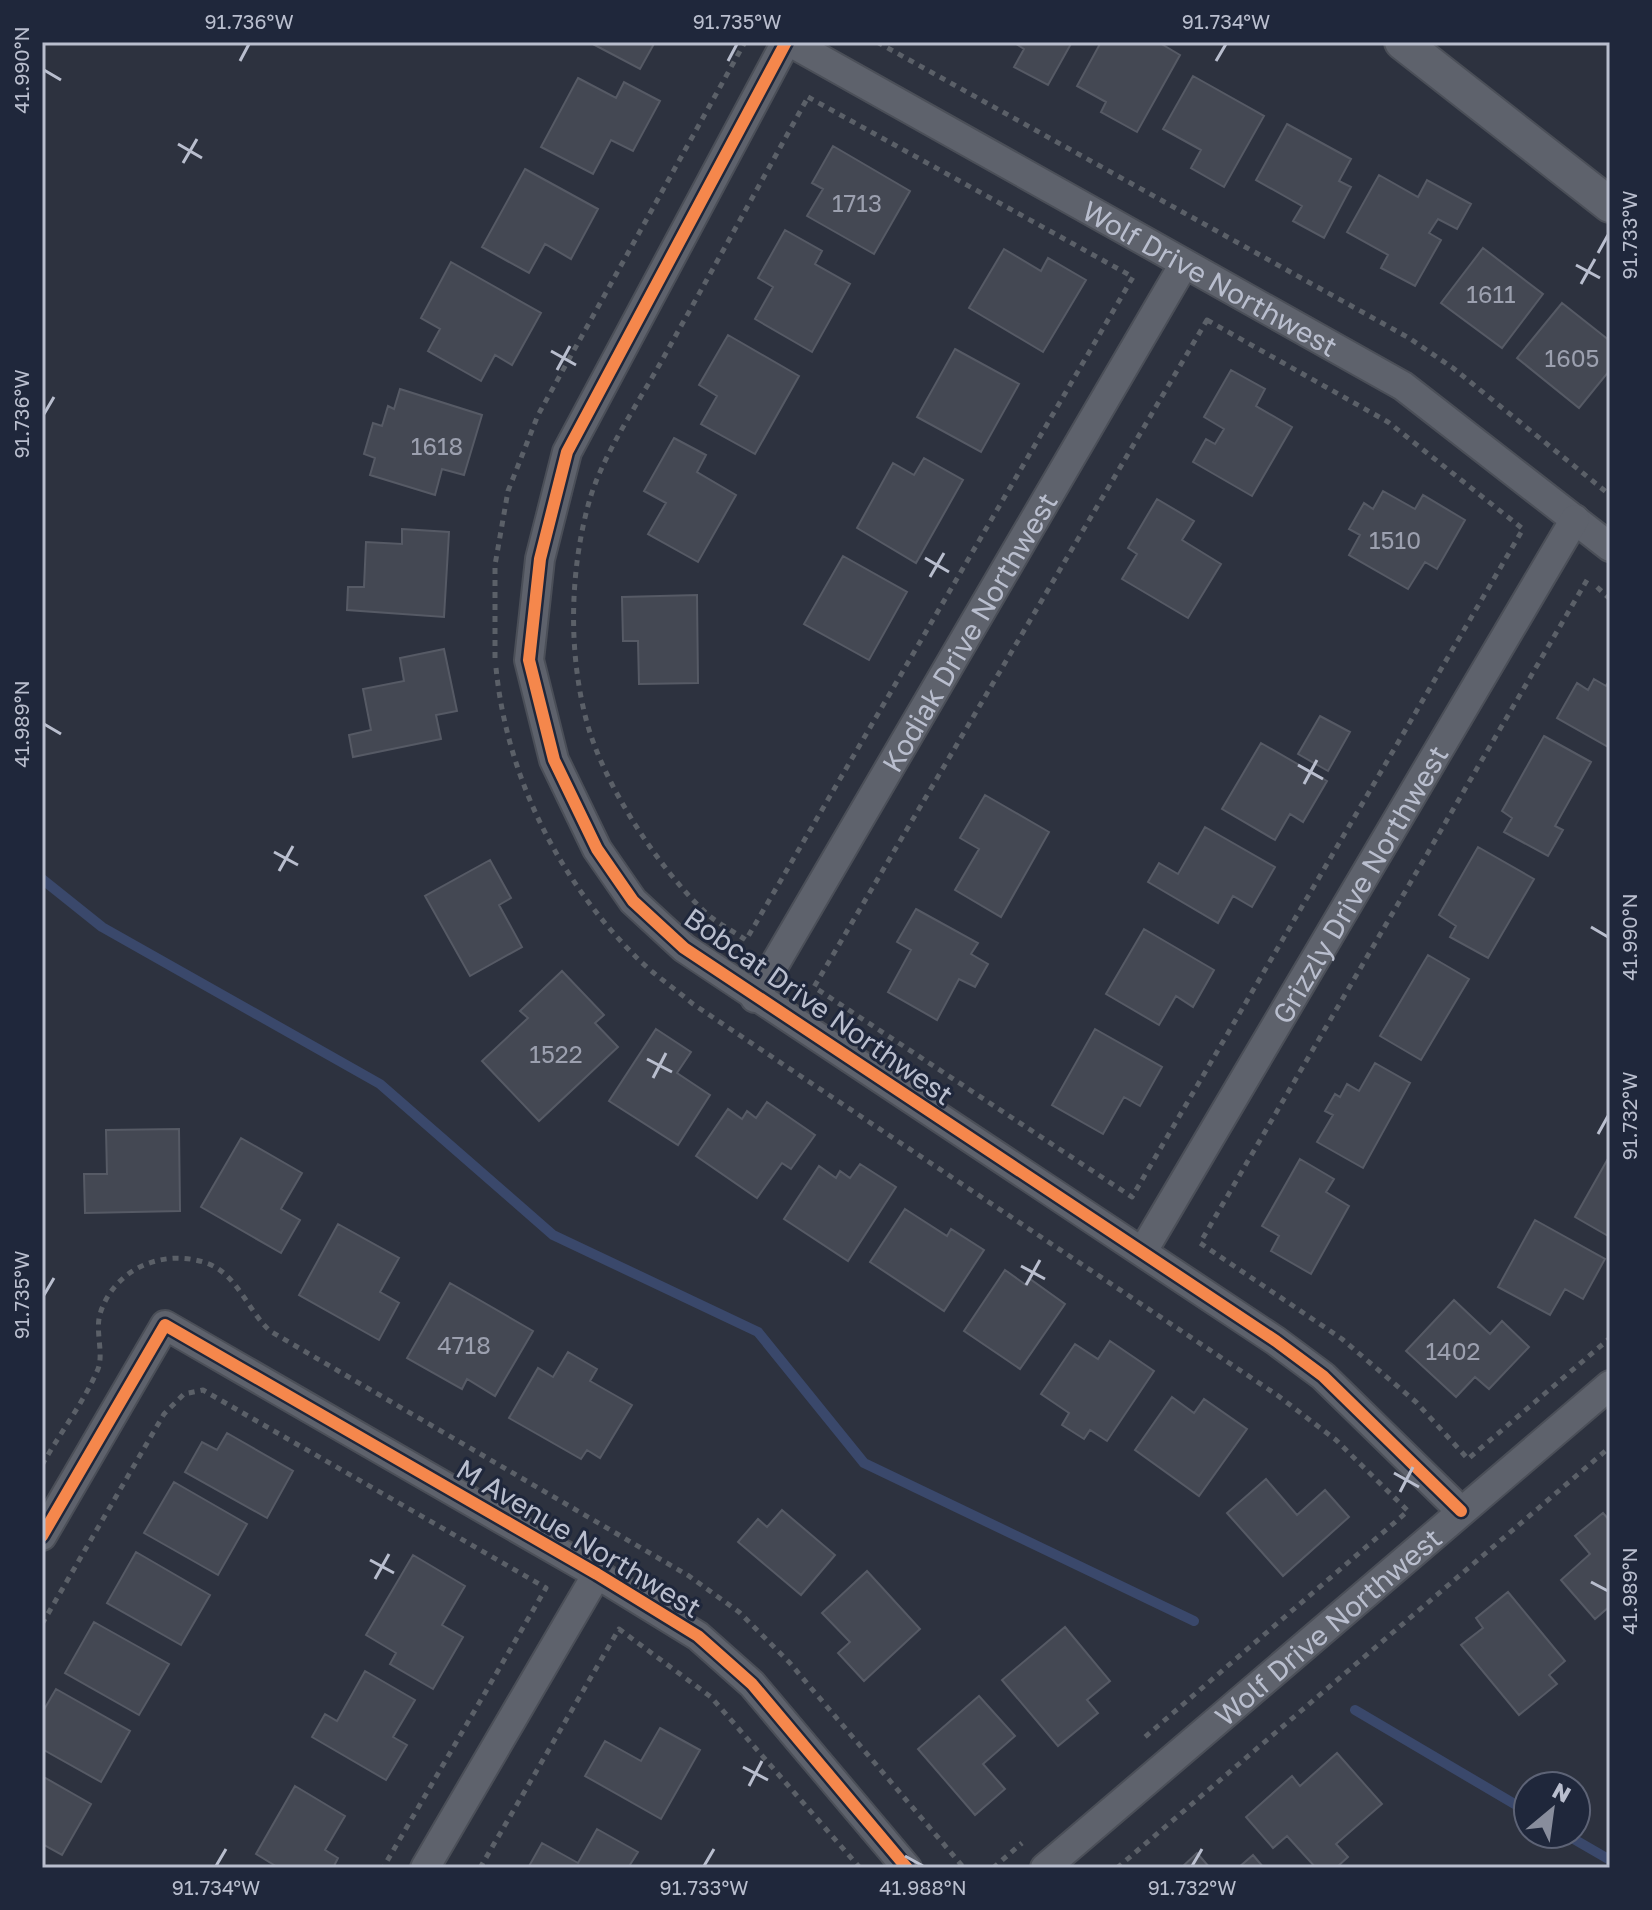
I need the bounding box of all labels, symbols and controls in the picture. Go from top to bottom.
text: 91.736°W [204,9,294,33]
text: 91.735°W [693,9,781,33]
text: 91.734°W [1182,9,1270,33]
text: 41.990°N [9,26,33,114]
house number: 1713 [832,188,882,217]
text: 91.733°W [1617,191,1641,279]
street label: Wolf Drive Northwest [1077,193,1344,363]
house number: 1611 [1466,279,1516,308]
house number: 1605 [1545,343,1599,372]
text: 91.736°W [9,369,33,459]
house number: 1618 [411,431,463,460]
street label: Kodiak Drive Northwest [875,486,1063,777]
house number: 1510 [1369,525,1421,554]
text: 41.989°N [9,680,33,768]
street label: Grizzly Drive Northwest [1265,739,1454,1029]
text: 41.990°N [1617,893,1641,981]
street label: Bobcat Drive Northwest [678,901,960,1111]
house number: 1522 [529,1039,583,1068]
text: 91.732°W [1617,1072,1641,1160]
text: 91.735°W [9,1251,33,1339]
house number: 4718 [437,1330,491,1359]
house number: 1402 [1425,1336,1481,1365]
street label: M Avenue Northwest [451,1452,707,1624]
street label: Wolf Drive Northwest [1208,1520,1448,1732]
text: 41.989°N [1617,1547,1641,1635]
north arrow [1512,1770,1592,1850]
text: N [1548,1776,1576,1808]
text: 91.734°W [172,1875,260,1899]
text: 91.733°W [660,1875,748,1899]
text: 41.988°N [879,1875,967,1899]
text: 91.732°W [1148,1875,1236,1899]

